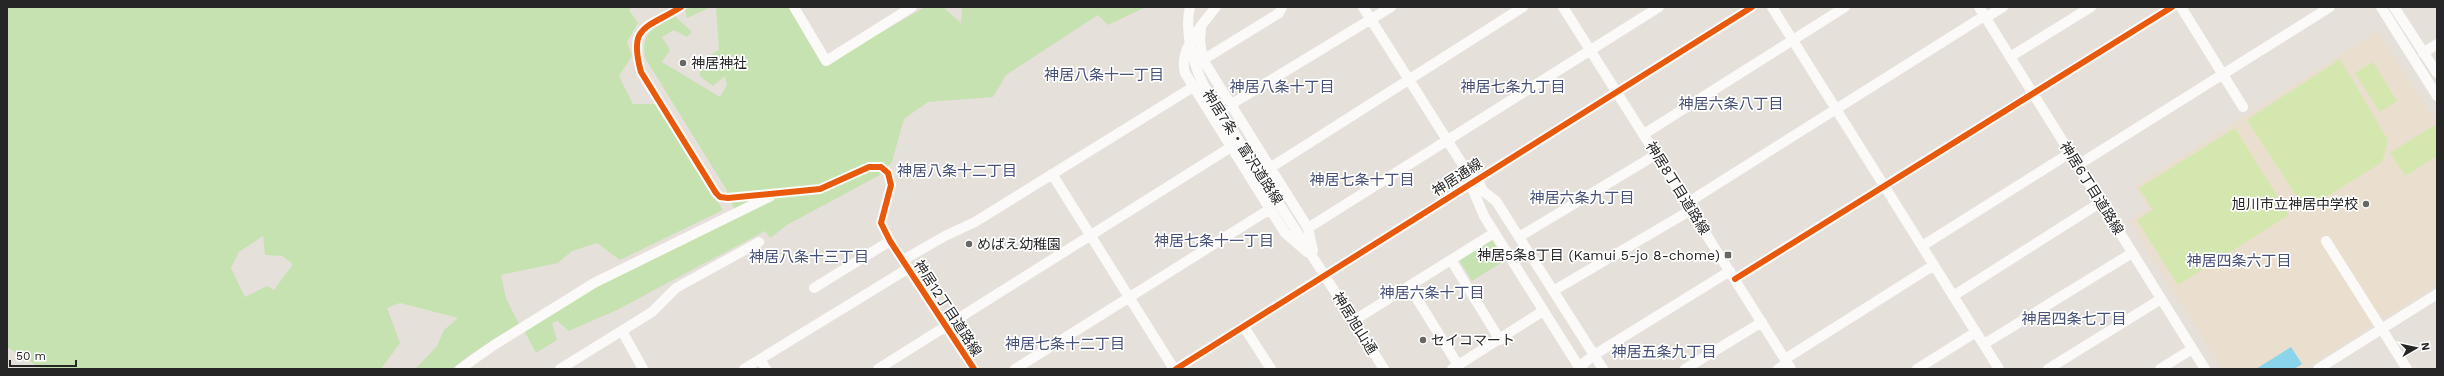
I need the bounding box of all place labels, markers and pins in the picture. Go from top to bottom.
place label: 神居神社 [691,55,747,71]
marker: 神居神社 [678,58,688,68]
place label: 旭川市立神居中学校 [2232,196,2358,212]
marker: 旭川市立神居中学校 [2361,199,2371,209]
place label: めばえ幼稚園 [977,236,1061,252]
marker: めばえ幼稚園 [964,239,974,249]
place label: 神居5条8丁目 (Kamui 5-jo 8-chome) [1477,247,1720,263]
marker: 神居5条8丁目 (Kamui 5-jo 8-chome) [1723,250,1733,260]
place label: セイコマート [1431,332,1515,348]
marker: セイコマート [1418,335,1428,345]

